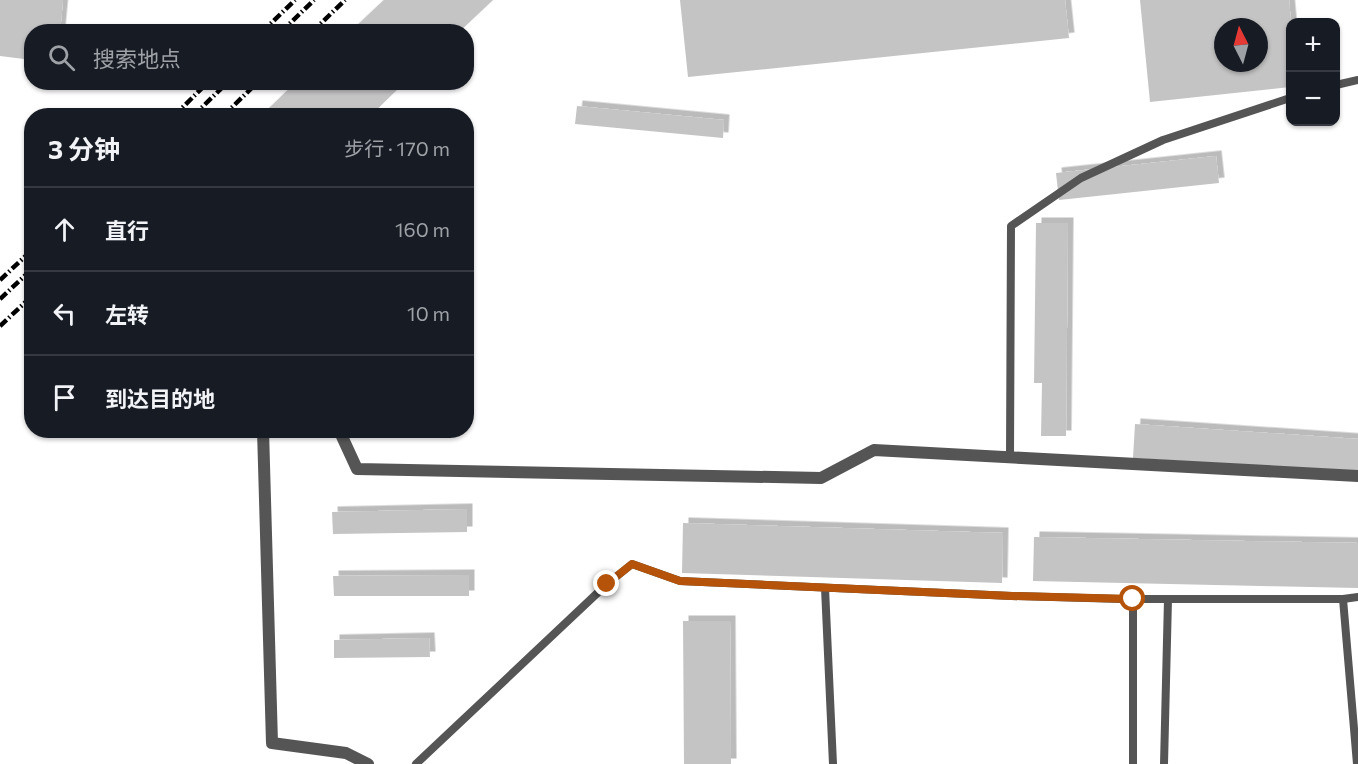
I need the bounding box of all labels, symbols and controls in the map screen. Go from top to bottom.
north arrow [1214,18,1268,72]
map controls [1286,18,1340,126]
button: + [1286,18,1340,72]
search box [24,24,474,90]
icon: search [45,41,78,74]
text: 搜索地点 [93,45,181,72]
button: − [1286,72,1340,126]
text: 3 分钟 [48,133,120,164]
text: 步行 · 170 m [344,136,450,160]
icon: ahead [48,213,81,246]
text: 直行 [105,217,149,244]
text: 160 m [395,217,450,241]
icon: left [48,297,81,330]
text: 左转 [105,301,149,328]
text: 10 m [407,301,450,325]
icon: arrive [48,381,81,414]
text: 到达目的地 [105,385,215,412]
route end [593,570,619,596]
route start [1119,585,1145,611]

